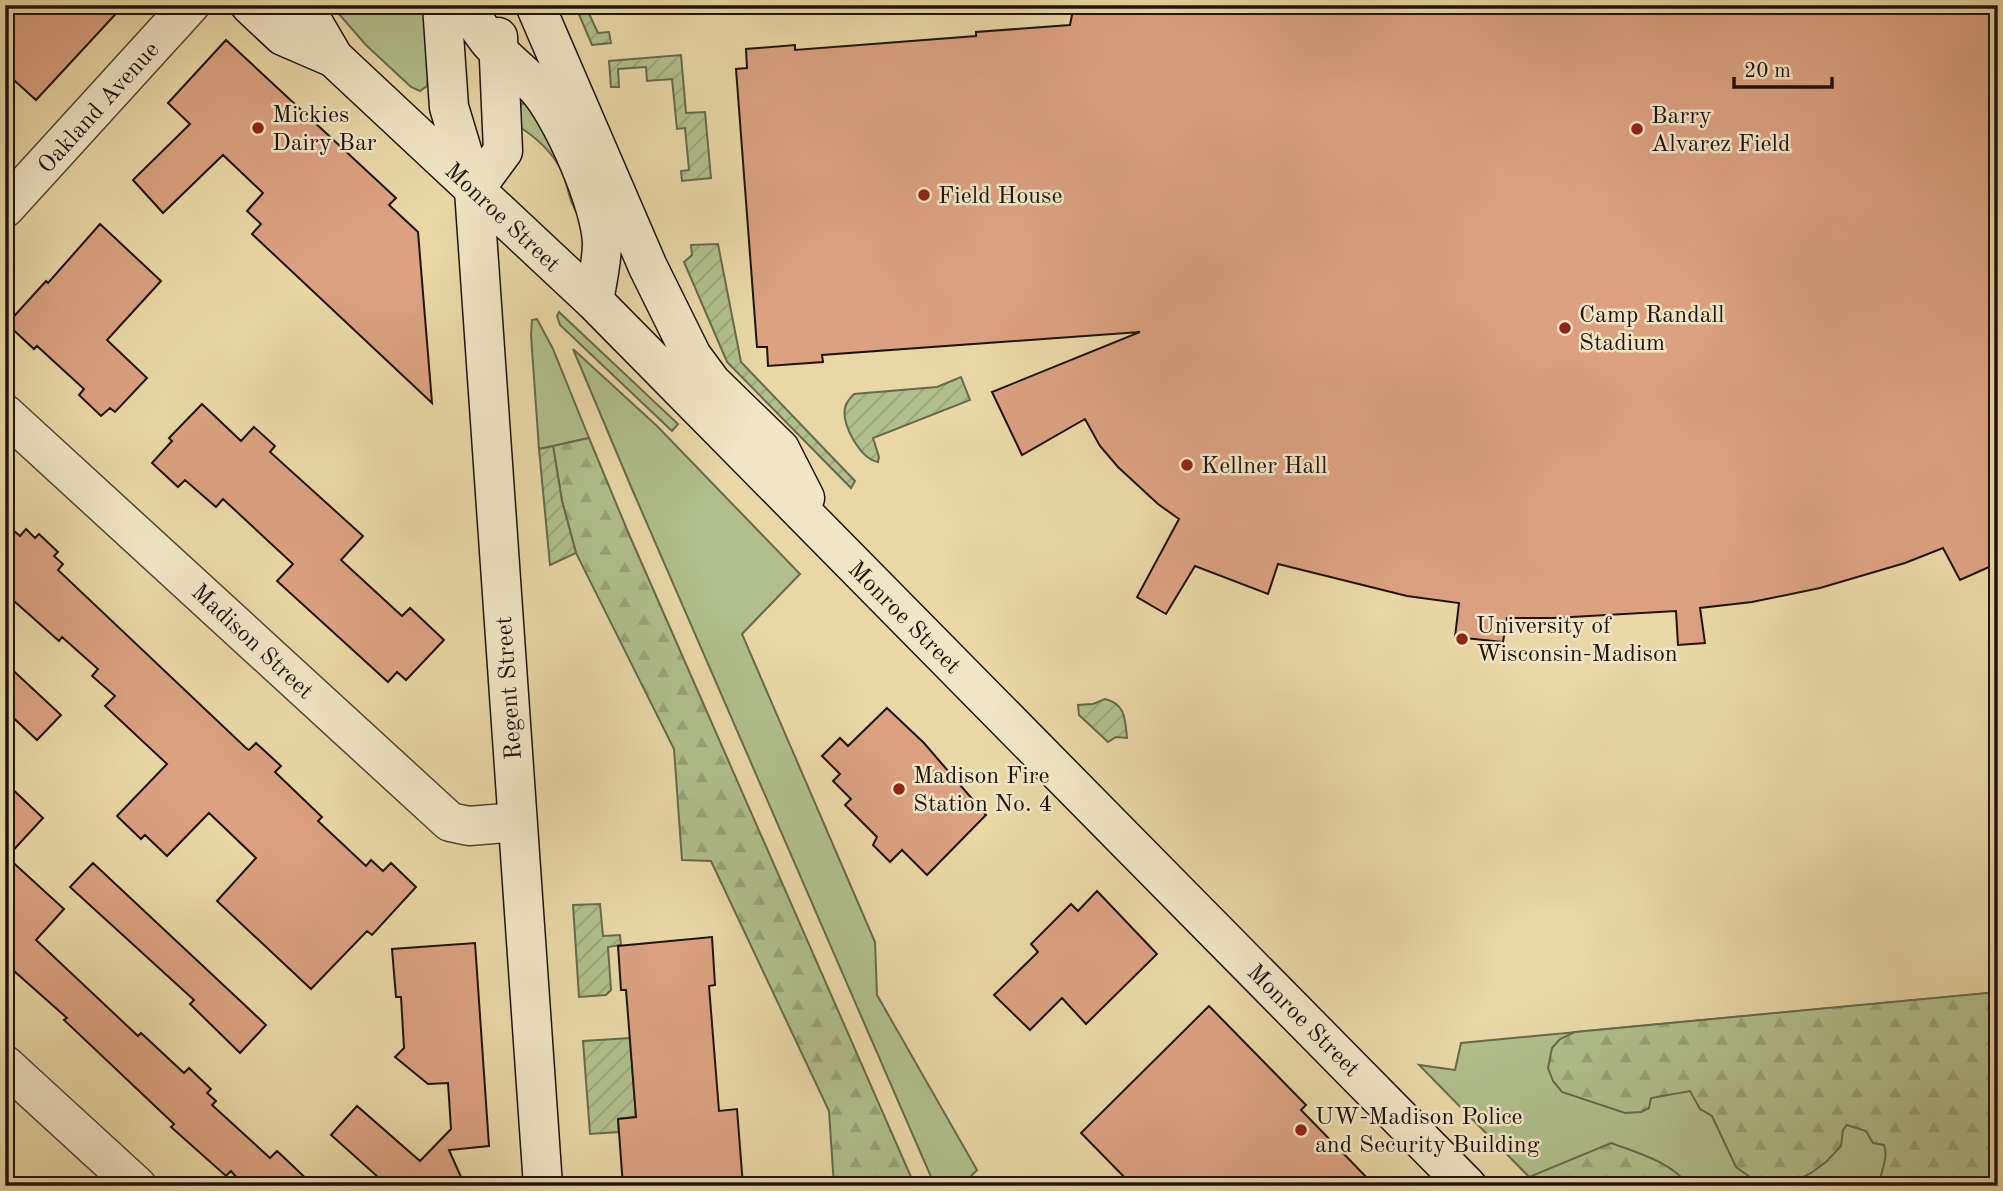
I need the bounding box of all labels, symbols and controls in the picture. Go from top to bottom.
street label: Oakland Avenue [34,38,165,179]
scale bar [1734,46,1832,90]
text: 20 m [1744,61,1791,82]
place label: Mickies Dairy Bar [272,104,377,156]
place label: Barry Alvarez Field [1651,105,1791,157]
marker: Mickies Dairy Bar [250,120,266,136]
marker: Barry Alvarez Field [1629,121,1645,137]
street label: Monroe Street [439,159,564,278]
place label: Field House [938,185,1063,209]
marker: Field House [916,187,932,203]
place label: Camp Randall Stadium [1579,304,1725,356]
marker: Camp Randall Stadium [1557,320,1573,336]
place label: Kellner Hall [1201,455,1327,479]
marker: Kellner Hall [1179,457,1195,473]
street label: Monroe Street [843,558,964,679]
street label: Madison Street [186,580,317,705]
street label: Regent Street [493,615,527,760]
place label: University of Wisconsin-Madison [1476,615,1678,667]
marker: University of Wisconsin-Madison [1454,631,1470,647]
place label: Madison Fire Station No. 4 [913,765,1052,817]
marker: Madison Fire Station No. 4 [891,781,907,797]
street label: Monroe Street [1242,961,1363,1082]
place label: UW-Madison Police and Security Building [1315,1106,1540,1158]
marker: UW-Madison Police and Security Building [1293,1122,1309,1138]

